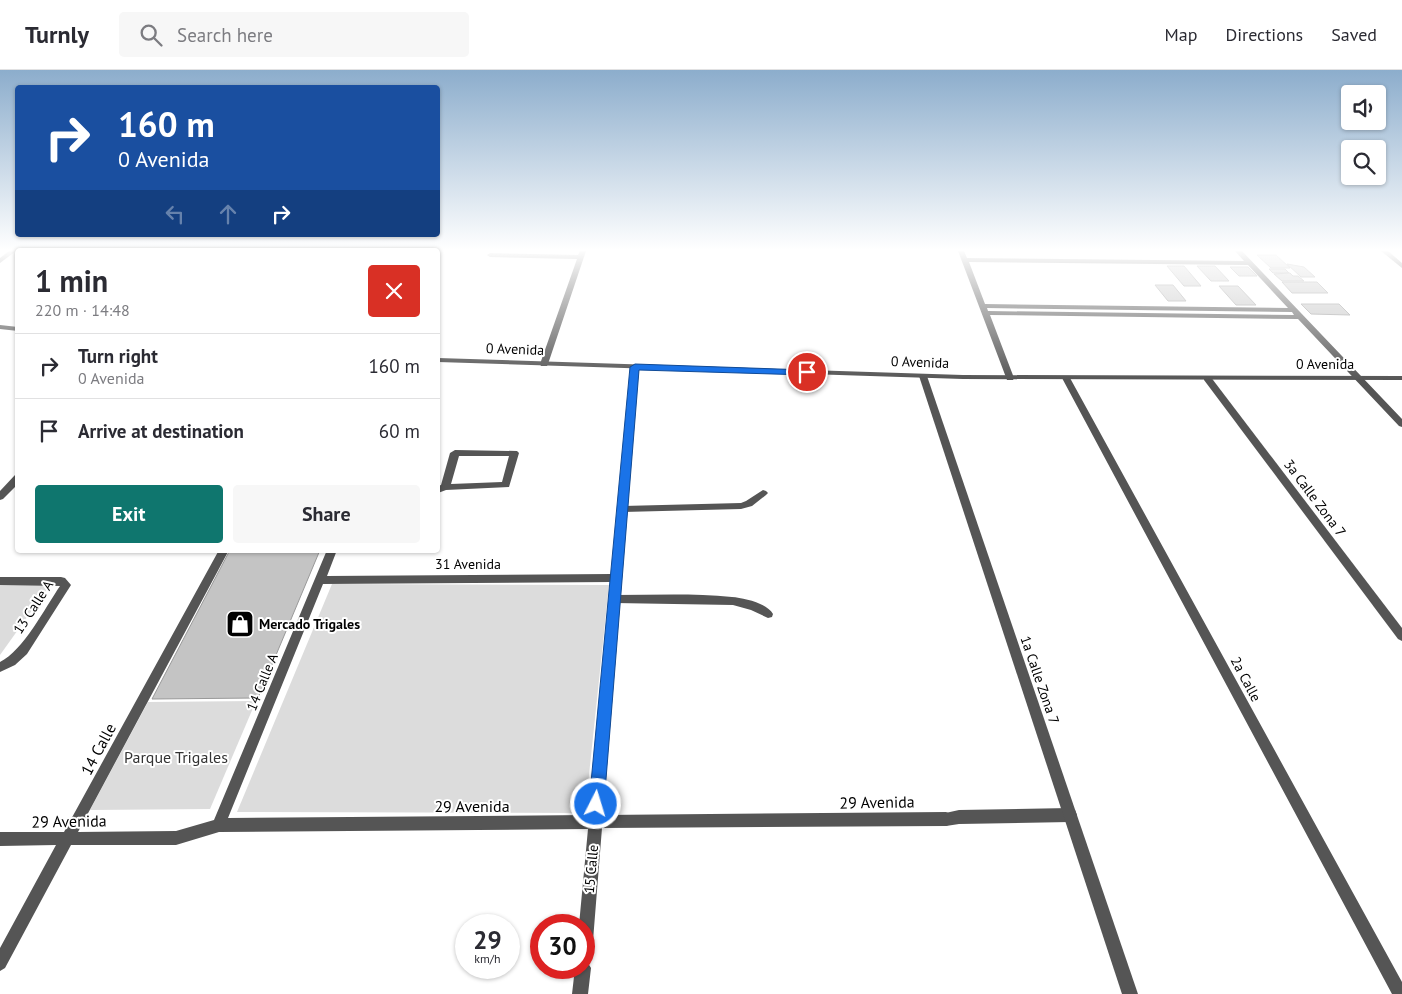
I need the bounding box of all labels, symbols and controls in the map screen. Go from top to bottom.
search box [119,12,469,57]
text: Turnly [25,19,89,50]
icon: search [137,21,165,49]
text: Search here [177,23,273,47]
text: Map [1165,23,1197,46]
text: Directions [1225,23,1303,46]
text: Saved [1331,23,1377,46]
map controls [1341,85,1386,185]
button: sound [1341,85,1386,130]
text: 160 m [118,101,215,147]
icon: right [35,105,100,170]
button: search [1341,140,1386,185]
text: 0 Avenida [118,145,209,173]
icon: left [161,200,189,228]
icon: ahead [214,200,242,228]
icon: right [267,200,295,228]
text: 1 min [35,261,108,300]
button: close [368,265,420,317]
text: 220 m · 14:48 [35,300,130,320]
street label: 0 Avenida [486,339,544,359]
text: Turn right [78,344,158,368]
pin [786,351,828,393]
icon: right [35,352,63,380]
street label: 0 Avenida [891,352,949,372]
text: 160 m [368,354,420,378]
street label: 0 Avenida [1296,355,1354,373]
icon: arrive [793,358,821,386]
text: 0 Avenida [78,368,145,388]
icon: arrive [35,417,63,445]
text: Arrive at destination [78,419,244,443]
text: 60 m [379,419,420,443]
street label: 3a Calle Zona 7 [1280,456,1350,540]
button: Exit [35,485,223,543]
button: Share [233,485,420,543]
street label: 31 Avenida [435,555,501,573]
street label: 13 Calle A [9,576,57,637]
shop icon: Mercado Trigales [225,609,255,639]
place label: Mercado Trigales [259,615,360,633]
street label: 1a Calle Zona 7 [1016,634,1064,726]
street label: 14 Calle A [242,650,282,713]
street label: 2a Calle [1227,653,1265,705]
street label: 14 Calle [76,720,120,778]
park label: Parque Trigales [124,747,228,767]
position arrow [569,777,621,829]
street label: 29 Avenida [839,791,915,813]
street label: 29 Avenida [434,796,510,816]
street label: 29 Avenida [31,810,107,832]
street label: 15 Calle [580,844,602,894]
speed limit sign: 30 [530,914,595,979]
text: 29 [473,924,502,956]
text: km/h [474,951,501,966]

